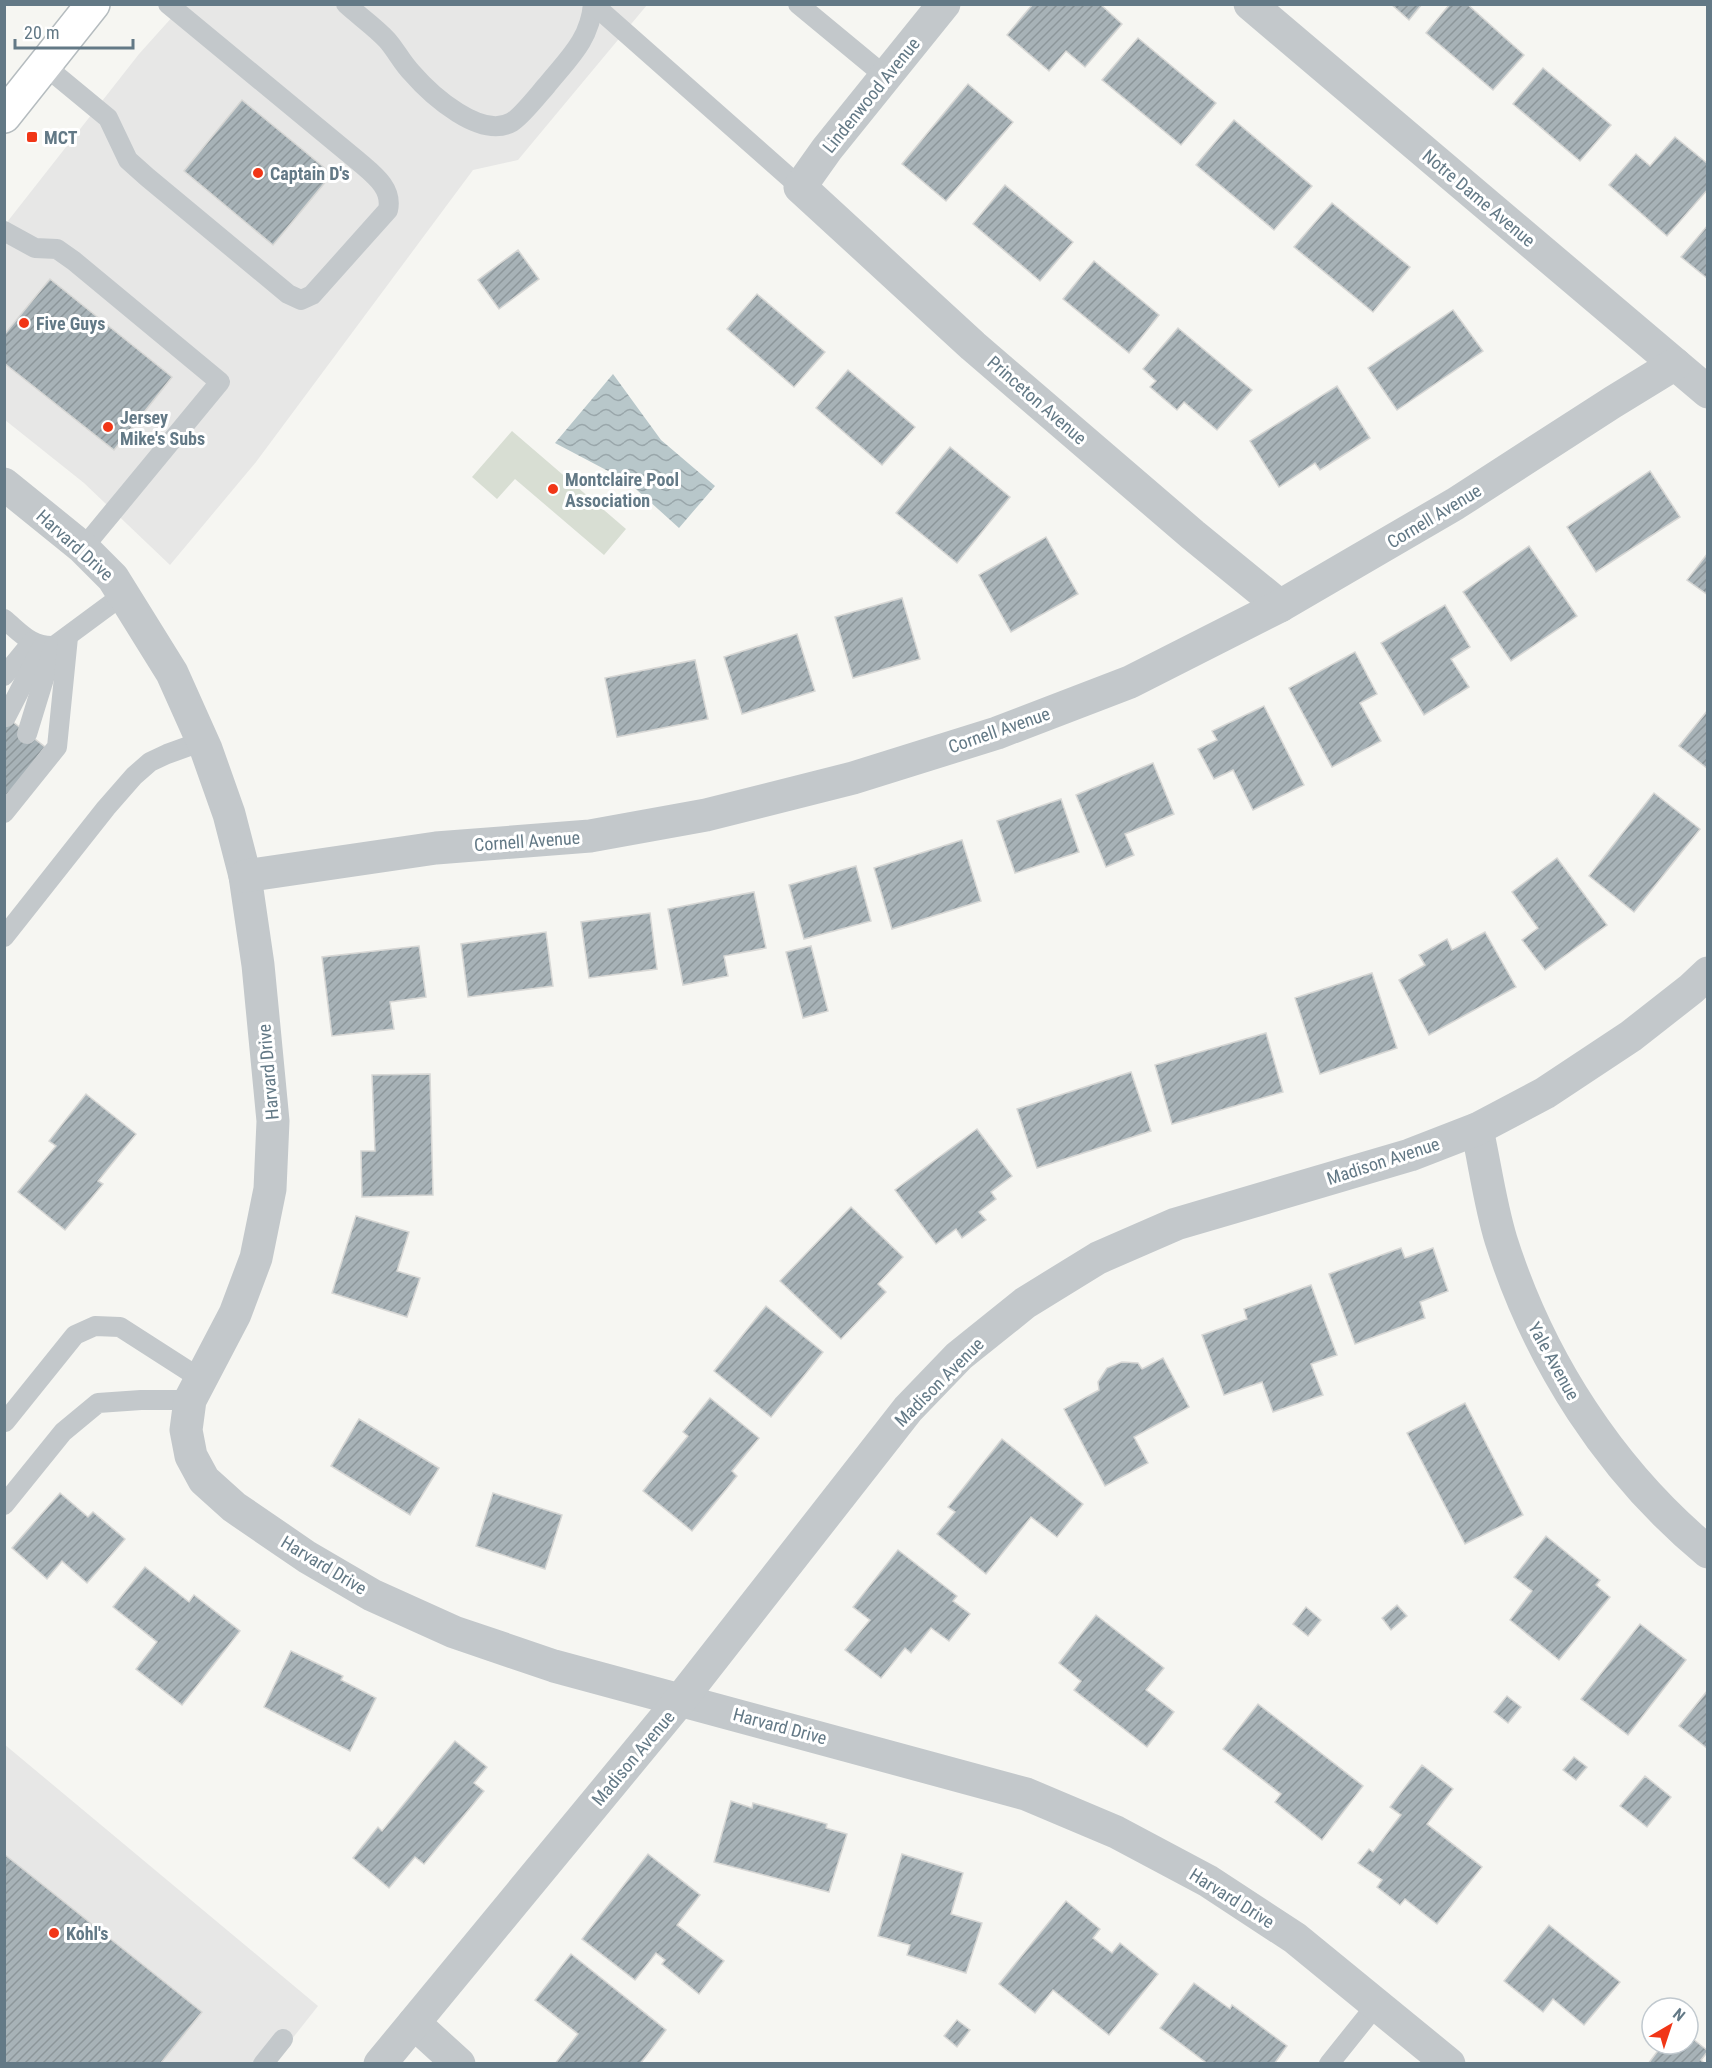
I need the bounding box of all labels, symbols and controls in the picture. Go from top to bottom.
scale bar [15,12,134,50]
text: 20 m [24,22,59,43]
street label: Lindenwood Avenue [818,33,924,157]
place label: MCT [44,127,78,148]
marker: MCT [25,130,39,144]
street label: Notre Dame Avenue [1419,145,1539,251]
place label: Captain D's [270,163,350,184]
marker: Captain D's [251,166,265,180]
place label: Five Guys [36,313,105,334]
marker: Five Guys [17,316,31,330]
street label: Princeton Avenue [983,351,1091,449]
place label: Jersey Mike's Subs [120,407,205,449]
marker: Jersey Mike's Subs [101,420,115,434]
place label: Montclaire Pool Association [565,469,679,511]
street label: Cornell Avenue [1383,480,1485,552]
marker: Montclaire Pool Association [546,482,560,496]
street label: Harvard Drive [32,505,118,585]
street label: Cornell Avenue [945,703,1053,757]
street label: Cornell Avenue [473,827,581,855]
street label: Harvard Drive [253,1023,283,1121]
street label: Madison Avenue [1324,1133,1442,1189]
street label: Yale Avenue [1524,1318,1584,1404]
street label: Madison Avenue [890,1333,988,1431]
street label: Harvard Drive [277,1531,371,1599]
street label: Harvard Drive [731,1703,829,1749]
street label: Madison Avenue [587,1706,679,1810]
street label: Harvard Drive [1186,1864,1278,1932]
place label: Kohl's [66,1923,108,1944]
marker: Kohl's [47,1926,61,1940]
north arrow [1640,1996,1700,2056]
text: N [1669,2004,1689,2025]

